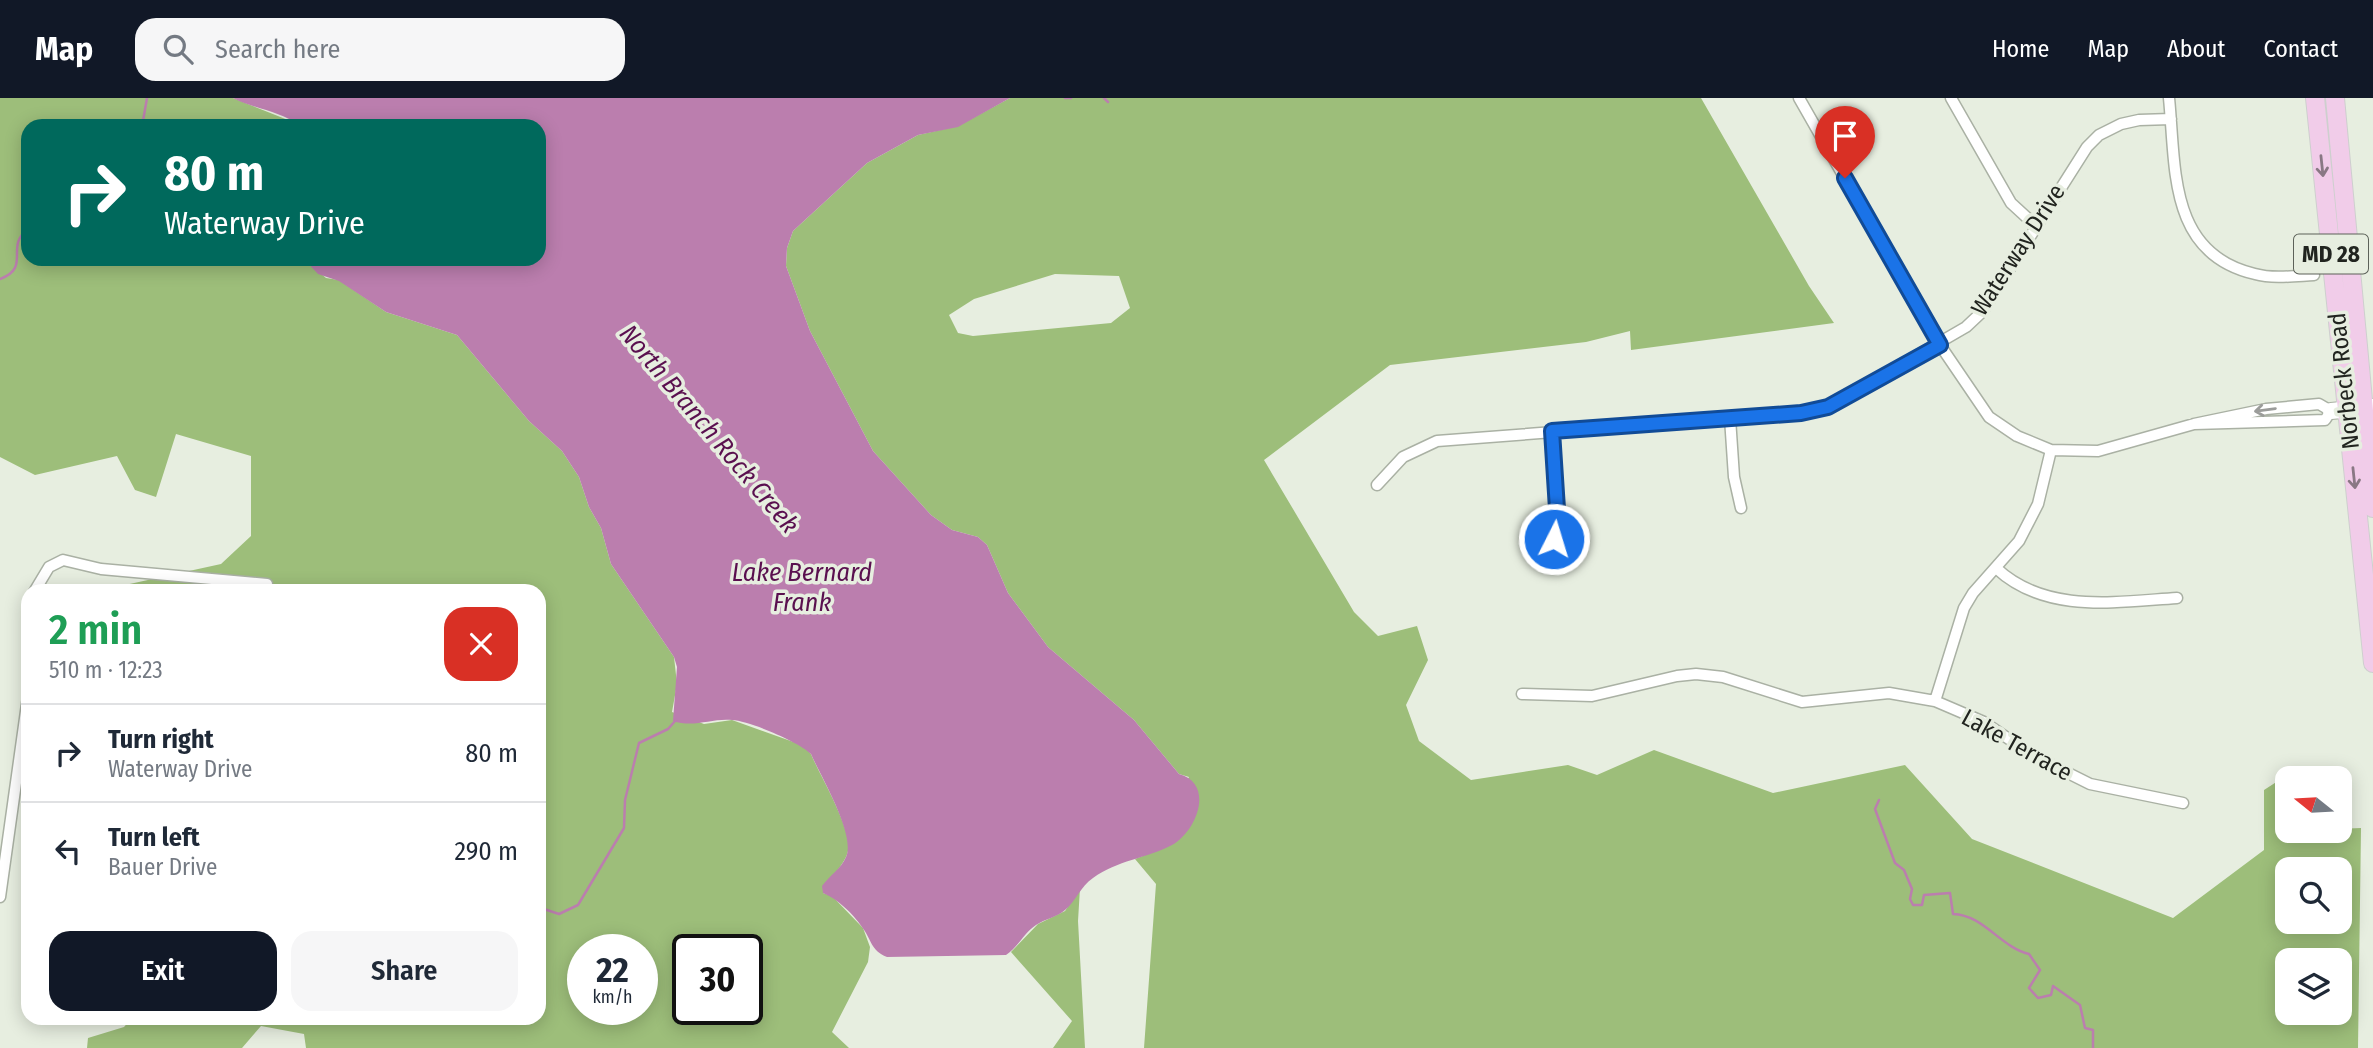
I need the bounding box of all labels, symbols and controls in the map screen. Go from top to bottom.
search box [135,18,625,81]
text: Map [35,29,93,69]
icon: search [159,30,197,68]
text: Search here [215,34,340,65]
text: Home [1992,35,2049,63]
text: Map [2087,35,2129,63]
text: About [2167,35,2225,63]
text: Contact [2263,35,2338,63]
pin [1815,106,1875,178]
icon: arrive [1826,117,1864,155]
text: 80 m [164,144,264,203]
icon: right [49,147,140,238]
one-way arrow [2316,154,2329,177]
street label: Waterway Drive [1965,179,2071,321]
text: Waterway Drive [164,204,365,242]
road number: MD 28 [2294,234,2368,274]
street label: Norbeck Road [2323,311,2365,451]
water label: North Branch Rock Creek [613,318,805,540]
one-way arrow [2254,403,2277,416]
one-way arrow [2348,466,2361,489]
position arrow [1517,502,1591,576]
water label: Lake Bernard Frank [732,557,872,618]
text: 2 min [49,605,142,655]
button: close [444,607,518,681]
text: 510 m · 12:23 [49,656,163,684]
street label: Lake Terrace [1957,703,2077,787]
text: Turn right [108,724,214,755]
icon: right [49,734,87,772]
text: 80 m [465,738,518,769]
text: Waterway Drive [108,755,252,783]
north arrow [2275,766,2352,844]
map controls [2275,766,2352,1025]
text: Turn left [108,822,200,853]
icon: left [49,832,87,870]
text: 290 m [454,836,518,867]
text: Bauer Drive [108,853,217,881]
button: search [2275,857,2352,934]
button: Exit [49,931,277,1011]
button: Share [291,931,518,1011]
speed limit sign: 30 [672,934,763,1025]
button: layers [2275,948,2352,1025]
text: 22 [596,949,629,991]
text: km/h [592,986,633,1008]

